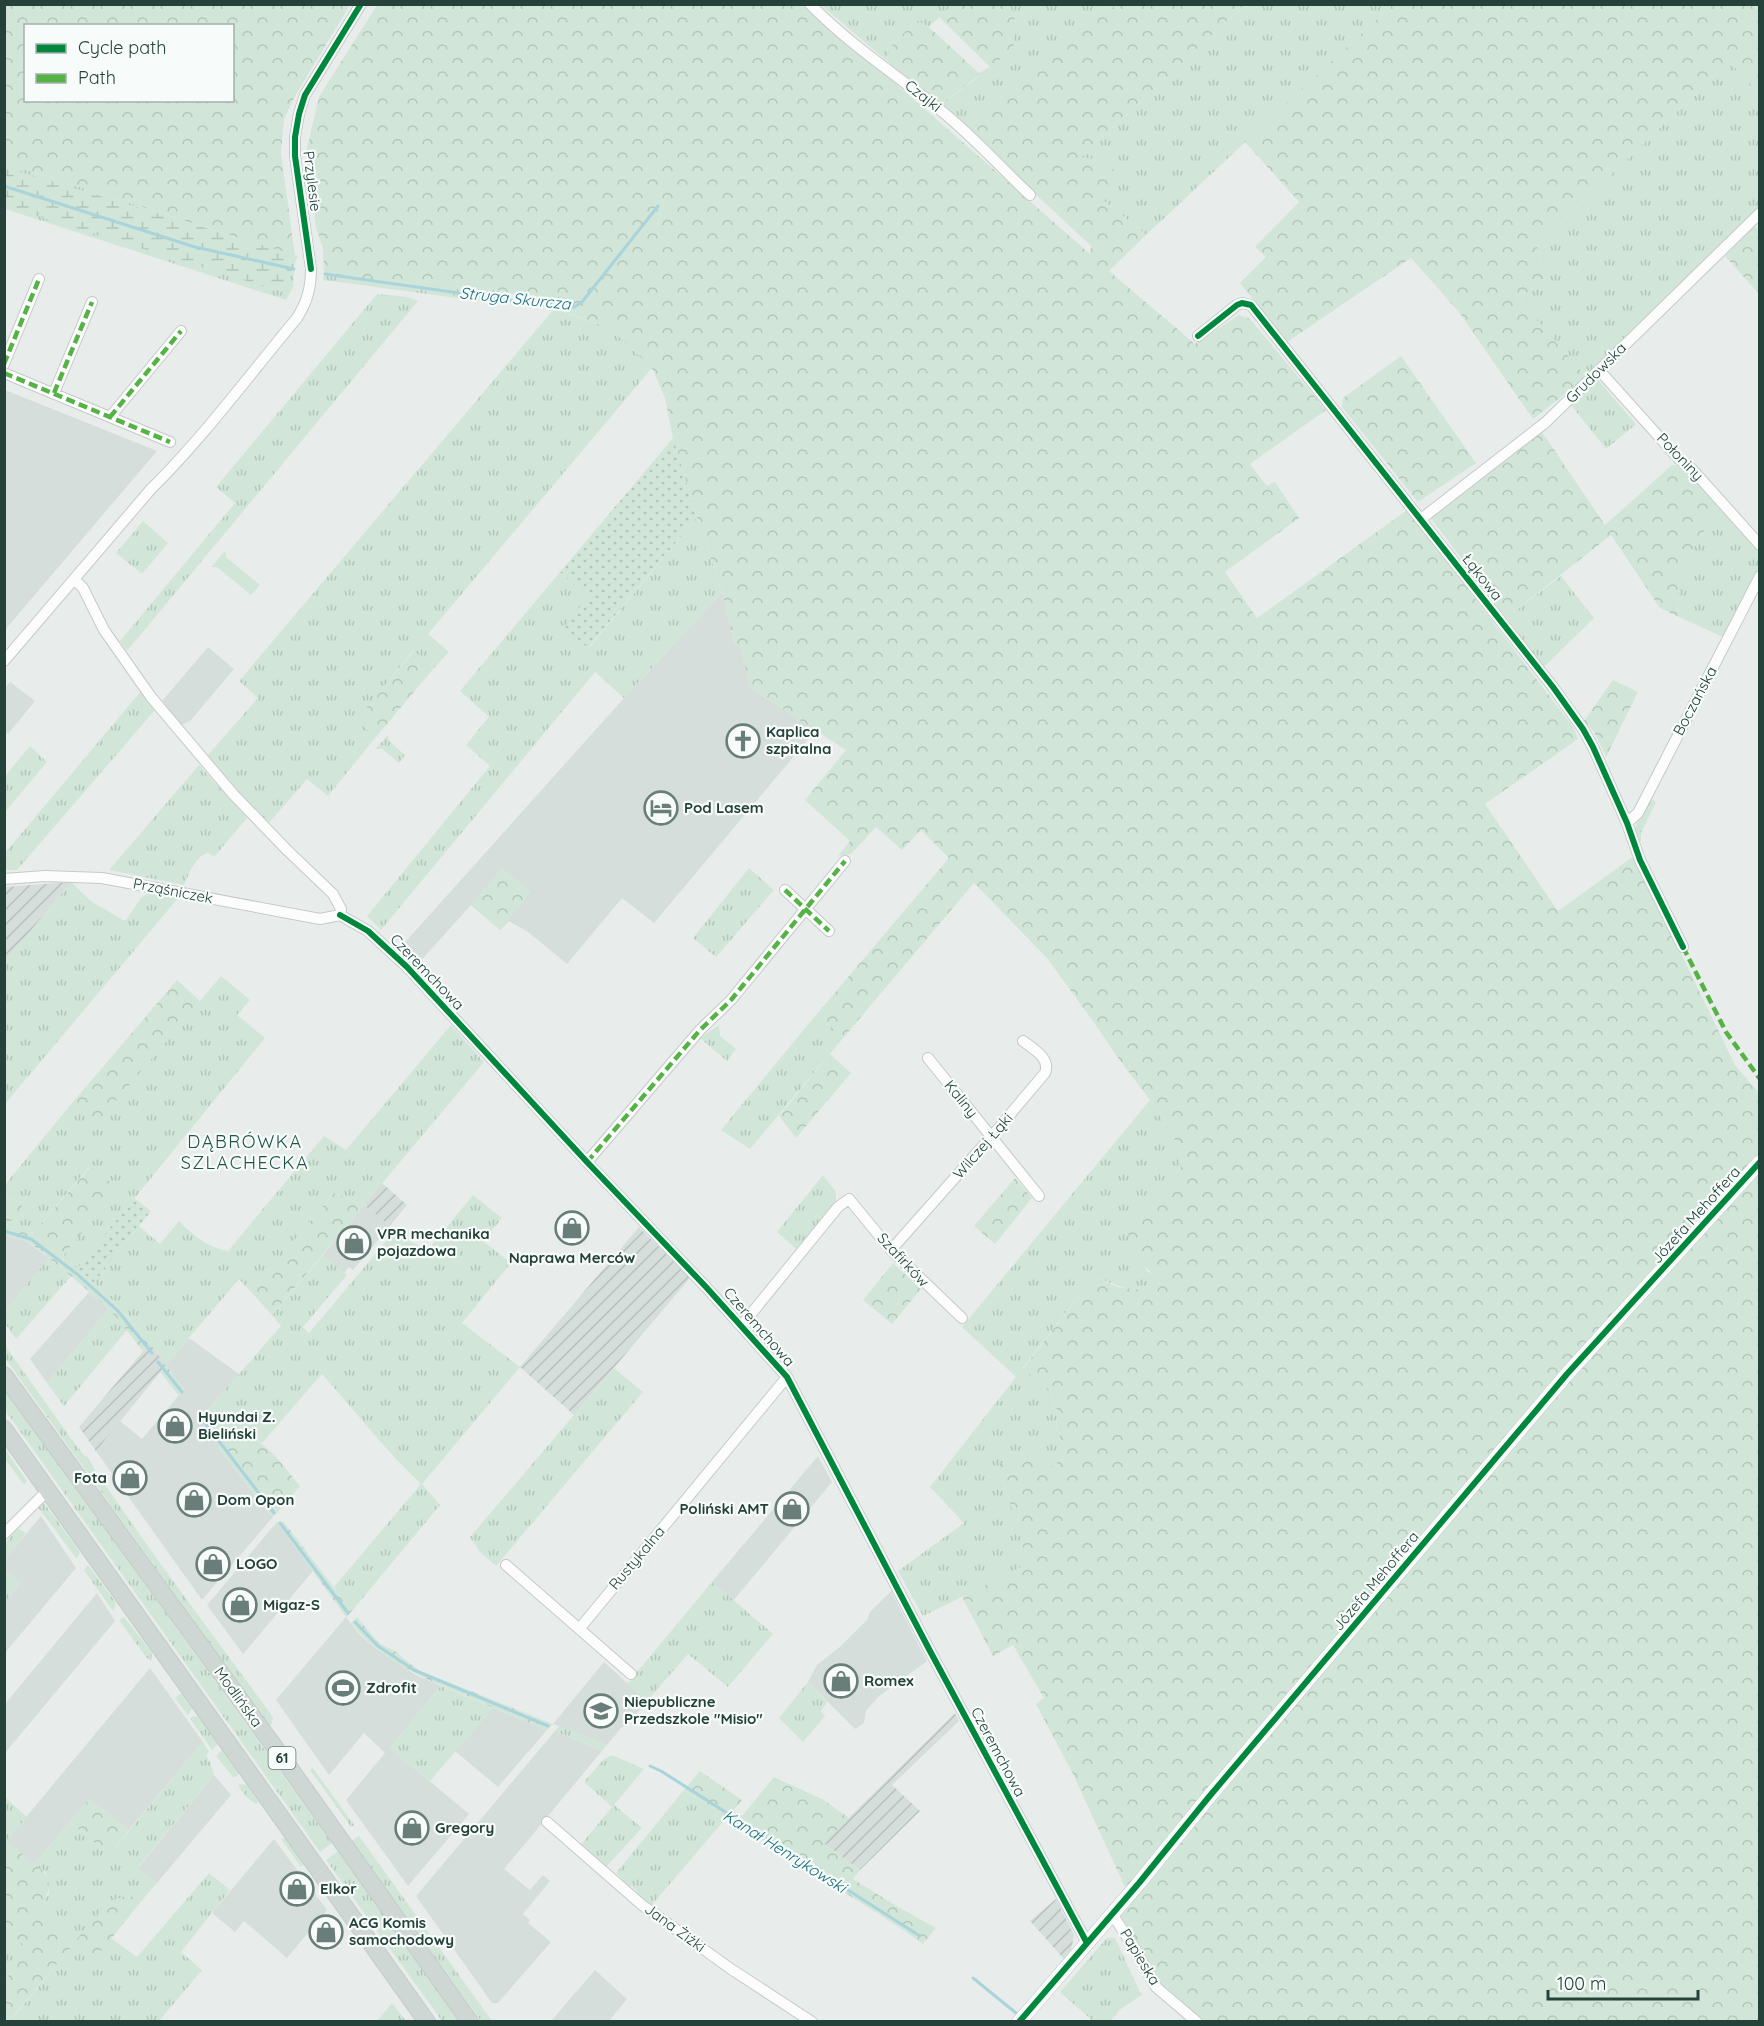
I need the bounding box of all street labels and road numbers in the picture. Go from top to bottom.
street label: Czajki [901,75,945,116]
street label: Przylesie [299,150,326,212]
street label: Grudowska [1561,338,1630,407]
street label: Połoniny [1653,429,1708,485]
street label: Łąkowa [1458,549,1507,604]
street label: Boczańska [1668,663,1721,739]
street label: Prząśniczek [131,873,215,908]
street label: Czeremchowa [386,930,468,1014]
street label: Kaliny [940,1076,982,1121]
street label: Wilczej Łąki [949,1109,1017,1183]
street label: Józefa Mehoffera [1647,1162,1744,1267]
street label: Szafirków [873,1229,933,1291]
street label: Czeremchowa [720,1283,799,1370]
street label: Rustykalna [604,1522,669,1593]
street label: Józefa Mehoffera [1328,1527,1423,1634]
street label: Modlińska [210,1663,267,1731]
street label: Czeremchowa [967,1704,1030,1800]
road number: 61 [268,1747,296,1769]
street label: Jana Żiżki [641,1899,710,1956]
street label: Papieska [1116,1925,1165,1989]

